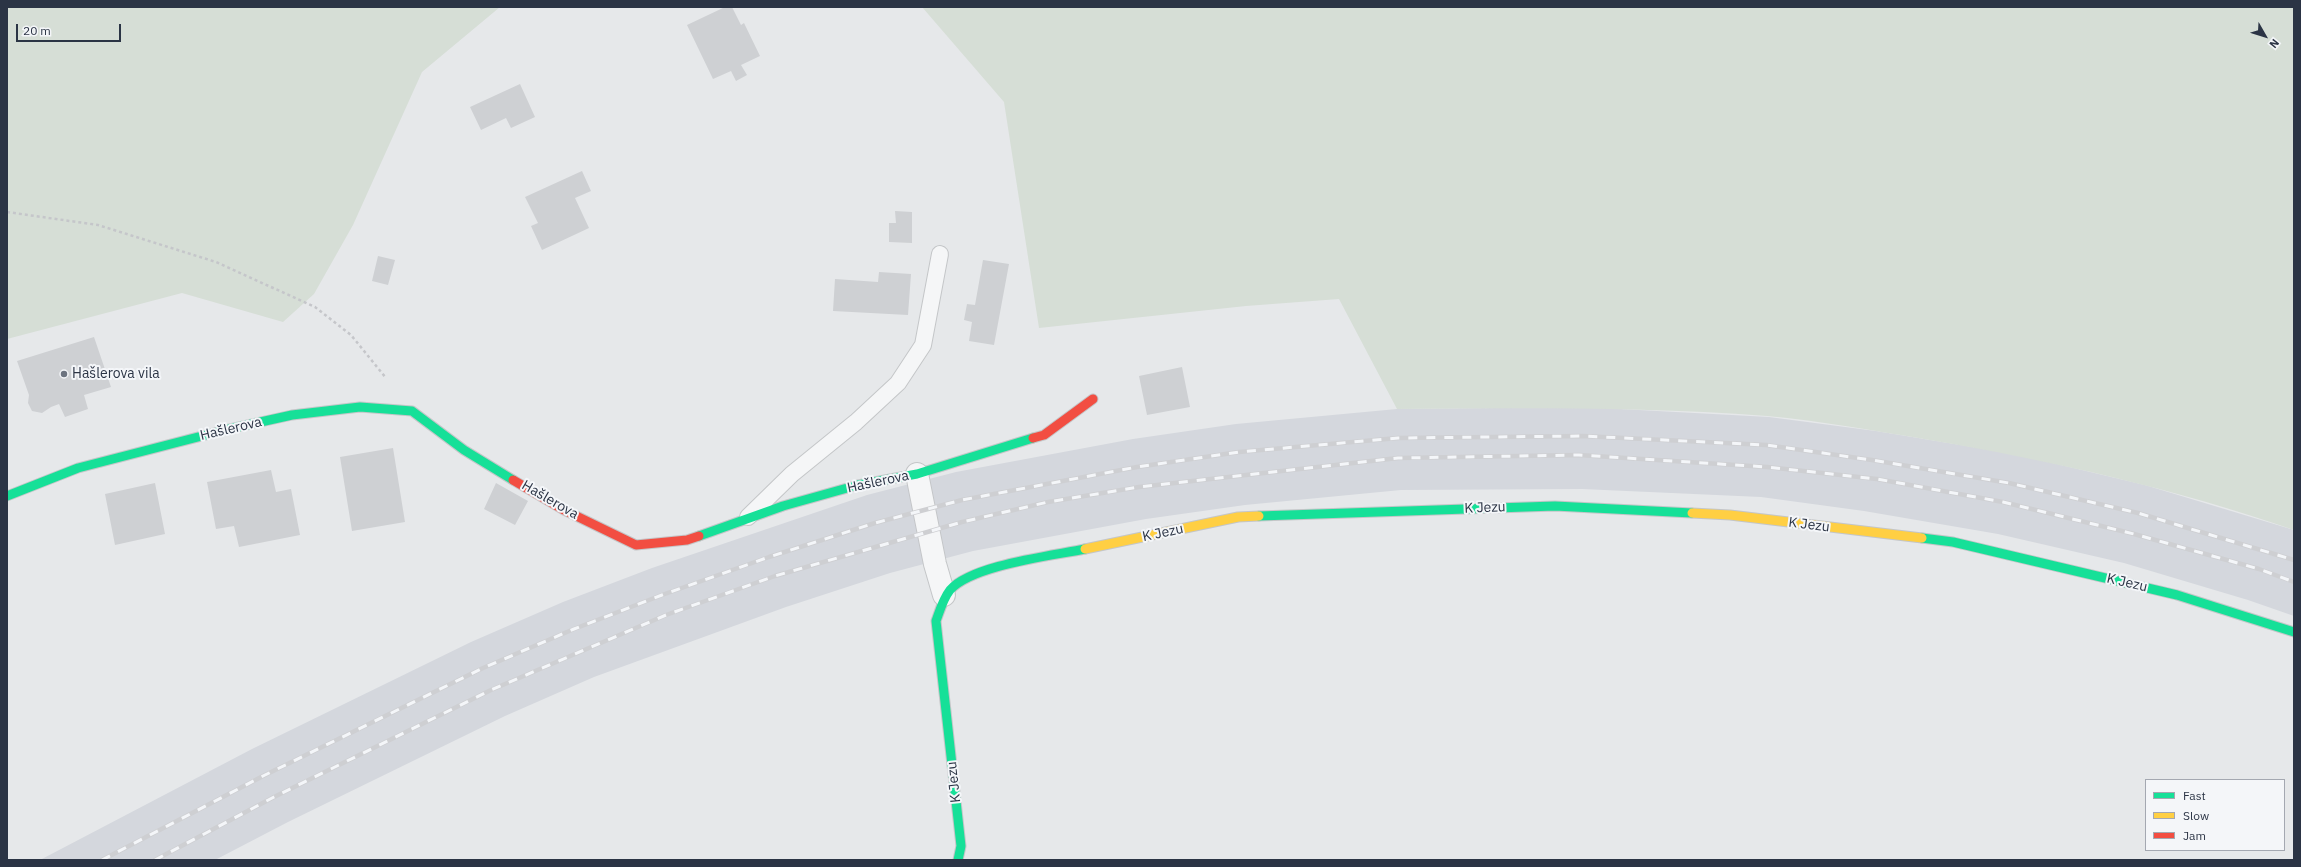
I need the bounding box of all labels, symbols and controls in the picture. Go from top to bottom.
scale bar [18,16,123,42]
north arrow [2245,16,2285,56]
text: 20 m [23,23,51,38]
text: N [2266,36,2282,51]
place label: Hašlerova vila [72,366,160,382]
marker: Hašlerova vila [59,369,69,379]
street label: Hašlerova [199,414,263,444]
street label: Hašlerova [846,467,910,497]
street label: Hašlerova [519,477,581,523]
street label: K Jezu [1464,499,1506,517]
street label: K Jezu [1787,514,1831,536]
street label: K Jezu [1141,520,1185,546]
street label: K Jezu [2105,570,2149,596]
street label: K Jezu [943,761,965,803]
legend [2145,779,2285,851]
text: Fast [2183,788,2206,803]
text: Slow [2183,808,2209,823]
text: Jam [2183,828,2206,843]

